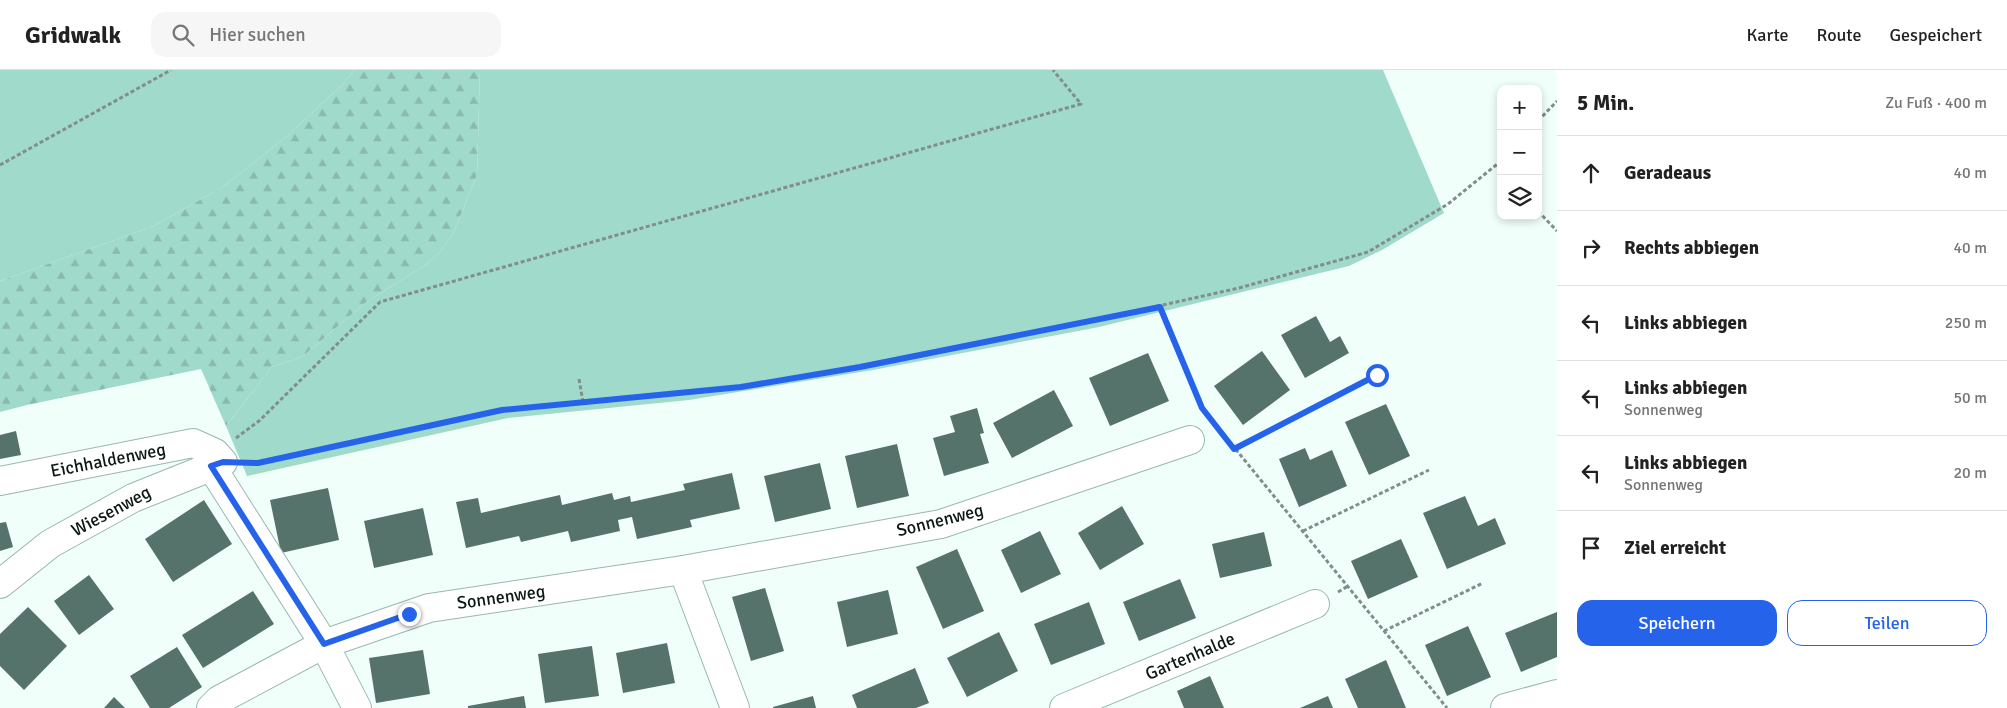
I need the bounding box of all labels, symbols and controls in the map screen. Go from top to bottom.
search box [151,12,501,57]
text: Gridwalk [25,20,121,50]
icon: search [169,21,197,49]
text: Hier suchen [209,23,306,47]
text: Karte [1747,24,1789,46]
text: Route [1817,24,1862,46]
text: Gespeichert [1890,24,1982,46]
map controls [1497,85,1542,220]
button: + [1497,85,1542,130]
text: 5 Min. [1577,90,1634,116]
text: Zu Fuß · 400 m [1885,93,1987,113]
button: − [1497,130,1542,175]
icon: ahead [1577,159,1605,187]
text: Geradeaus [1624,161,1711,185]
text: 40 m [1953,163,1987,183]
button: layers [1497,175,1542,220]
icon: right [1577,234,1605,262]
text: Rechts abbiegen [1624,236,1759,260]
text: 40 m [1953,238,1987,258]
icon: left [1577,309,1605,337]
text: Links abbiegen [1624,311,1747,335]
text: 250 m [1945,313,1987,333]
route start [1366,364,1389,387]
text: Links abbiegen [1624,376,1747,400]
icon: left [1577,384,1605,412]
text: 50 m [1953,388,1987,408]
text: Sonnenweg [1624,400,1703,420]
street label: Eichhaldenweg [49,438,167,482]
text: Links abbiegen [1624,451,1747,475]
icon: left [1577,459,1605,487]
text: 20 m [1953,463,1987,483]
text: Sonnenweg [1624,475,1703,495]
street label: Wiesenweg [67,481,155,541]
street label: Sonnenweg [894,499,986,541]
icon: arrive [1577,534,1605,562]
text: Ziel erreicht [1624,536,1726,560]
street label: Sonnenweg [455,580,547,614]
button: Speichern [1577,600,1777,646]
button: Teilen [1787,600,1987,646]
route end [398,603,421,626]
street label: Gartenhalde [1142,627,1238,685]

